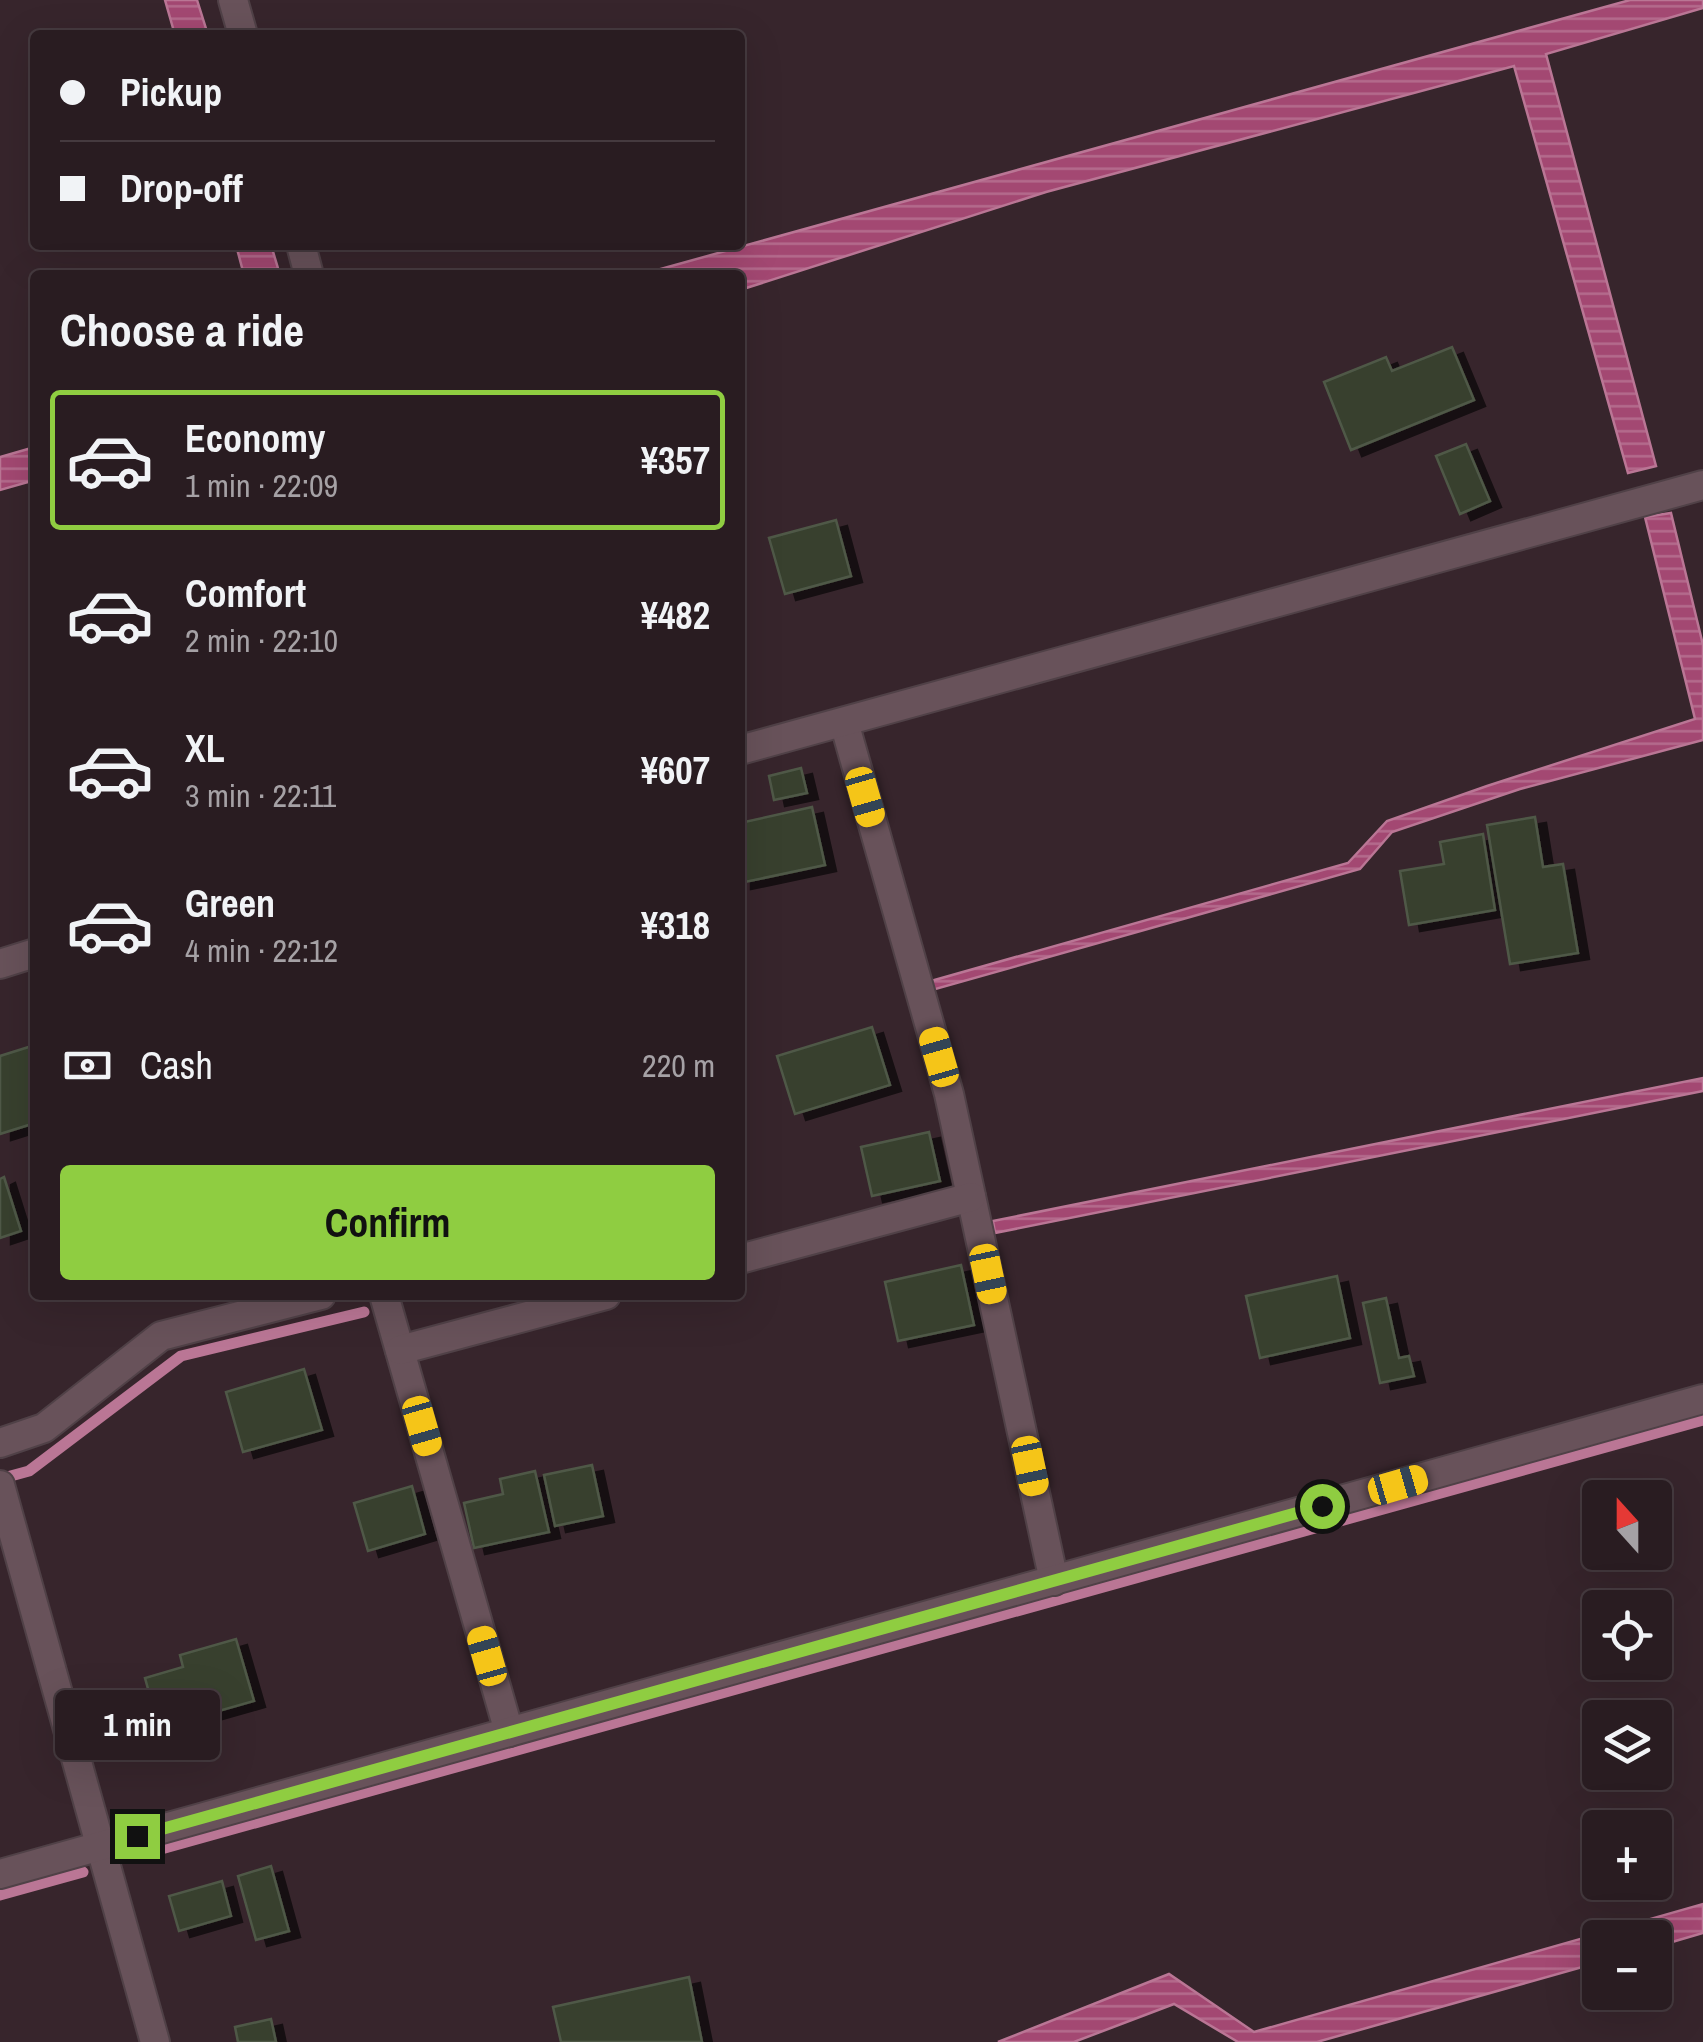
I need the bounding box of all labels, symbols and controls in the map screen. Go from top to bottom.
text: Pickup [120,67,222,118]
text: Drop-off [120,163,243,214]
text: Choose a ride [60,299,304,360]
text: Economy [185,413,325,464]
icon: car [65,415,155,505]
text: ¥357 [641,435,710,486]
text: 1 min · 22:09 [185,464,338,507]
text: Comfort [185,568,306,619]
icon: car [65,570,155,660]
text: ¥482 [641,590,710,641]
text: 2 min · 22:10 [185,619,338,662]
text: XL [185,723,225,774]
icon: car [65,725,155,815]
text: ¥607 [641,745,710,796]
car [842,764,888,830]
text: 3 min · 22:11 [185,774,336,817]
text: Green [185,878,275,929]
icon: car [65,880,155,970]
text: ¥318 [641,900,710,951]
text: 4 min · 22:12 [185,929,338,972]
car [916,1024,962,1090]
icon: cash [60,1038,115,1093]
text: Cash [140,1040,213,1091]
text: 220 m [642,1044,715,1087]
button: Confirm [60,1165,715,1280]
car [967,1242,1009,1306]
car [399,1393,445,1459]
car [1009,1434,1051,1498]
car [1365,1462,1431,1508]
north arrow [1582,1480,1672,1570]
map controls [1582,1480,1672,2010]
route start [1300,1484,1345,1529]
button: locate [1582,1590,1672,1680]
car [464,1623,510,1689]
callout: 1 min [54,1691,220,1761]
button: layers [1582,1700,1672,1790]
text: 1 min [103,1703,172,1746]
button: + [1582,1810,1672,1900]
route end [115,1814,160,1859]
button: − [1582,1920,1672,2010]

